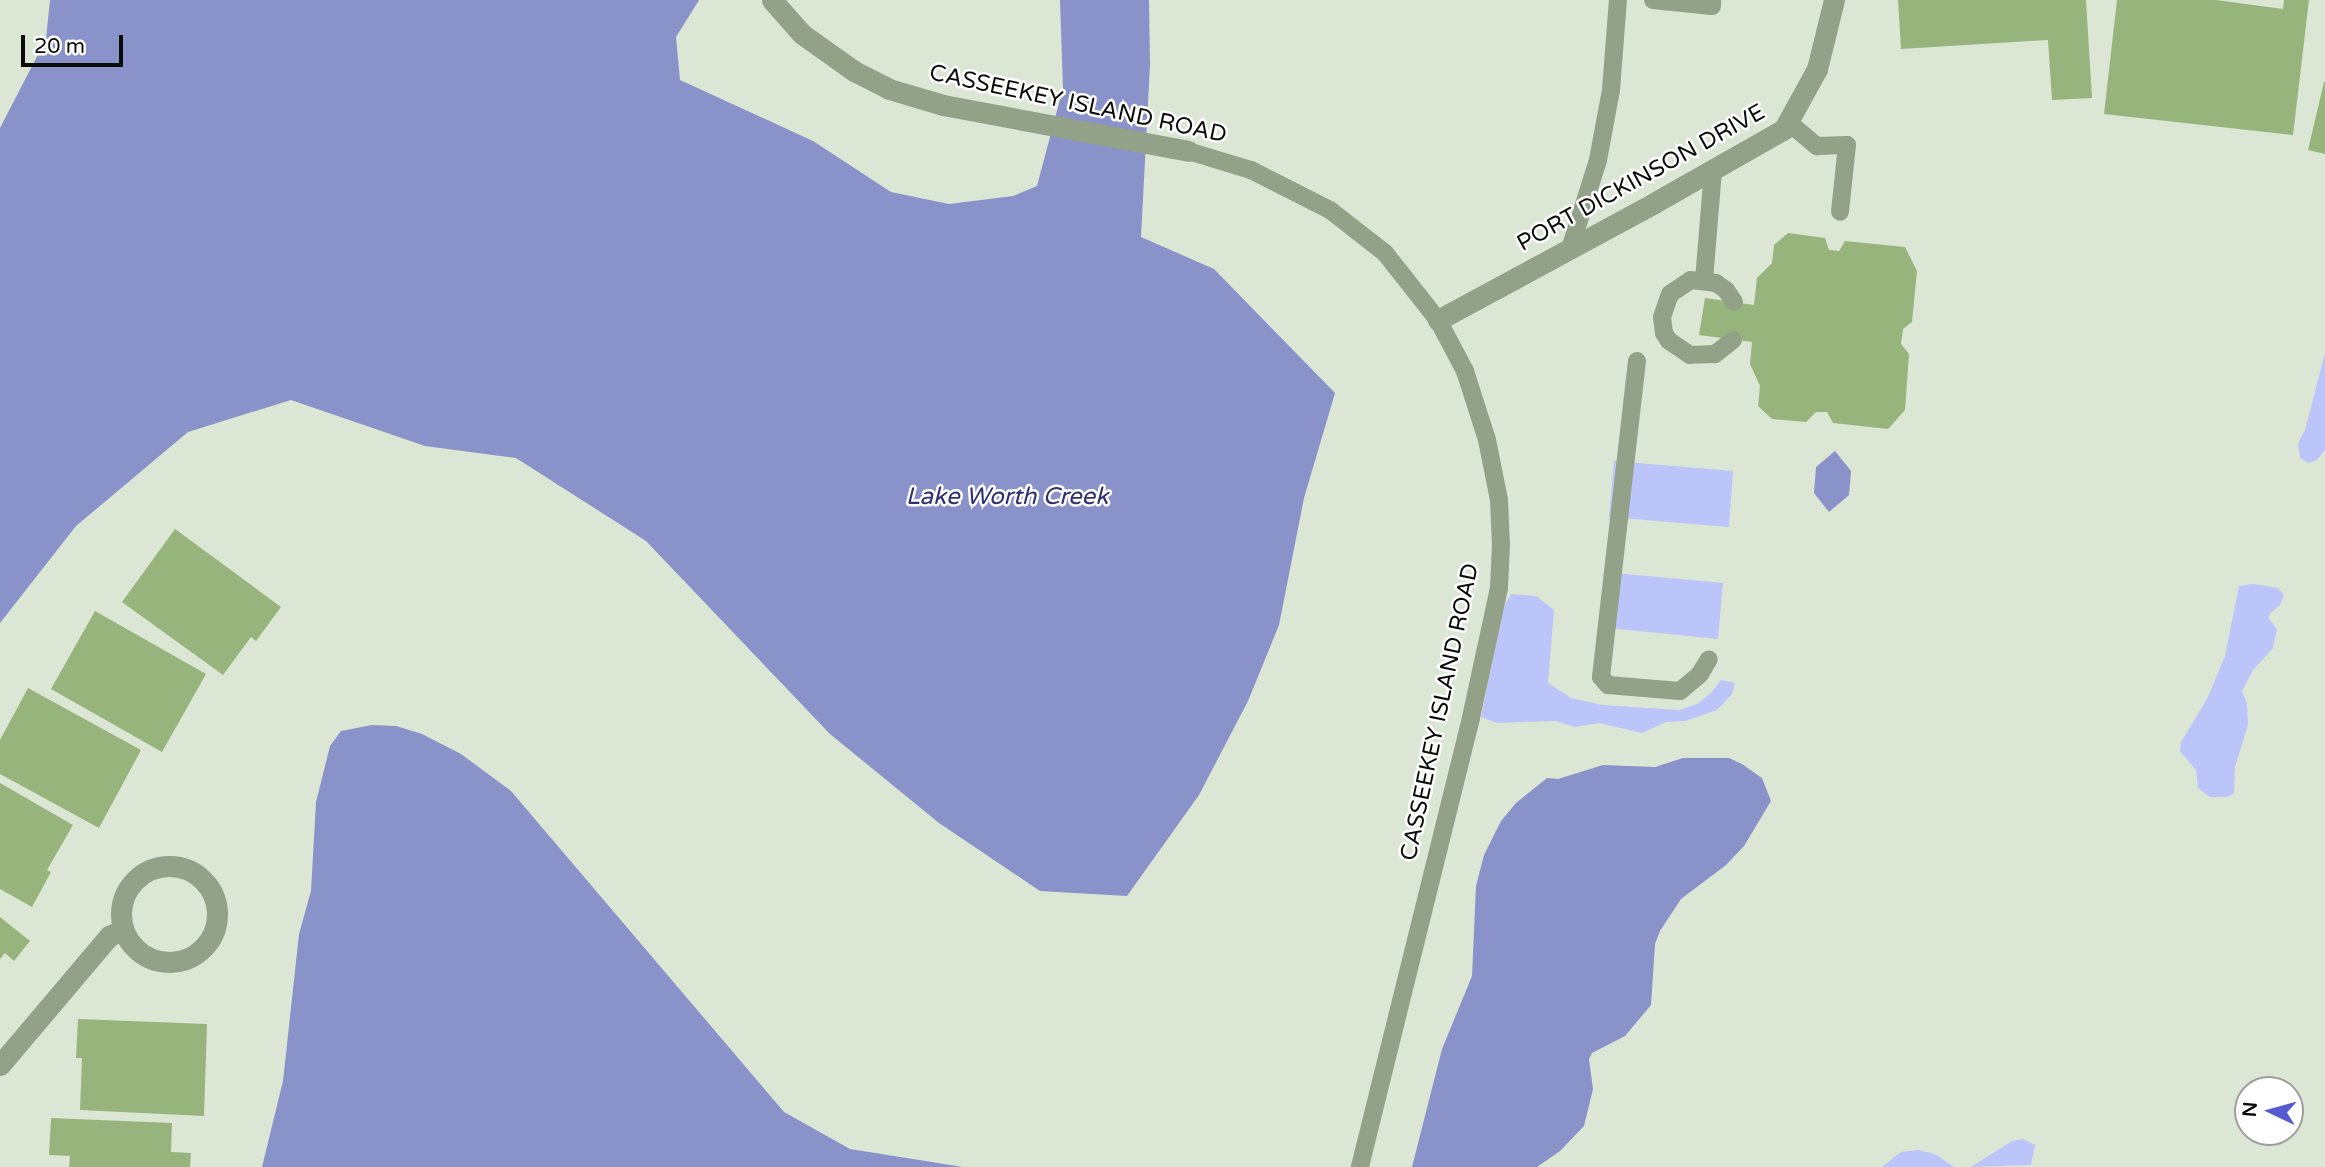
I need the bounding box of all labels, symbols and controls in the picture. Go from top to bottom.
scale bar [24,21,126,65]
text: 20 m [34,34,85,59]
street label: CASSEEKEY ISLAND ROAD [927,59,1229,149]
street label: PORT DICKINSON DRIVE [1512,98,1770,258]
water label: Lake Worth Creek [906,483,1108,511]
street label: CASSEEKEY ISLAND ROAD [1395,561,1485,863]
north arrow [2234,1076,2304,1146]
text: N [2238,1101,2262,1118]

